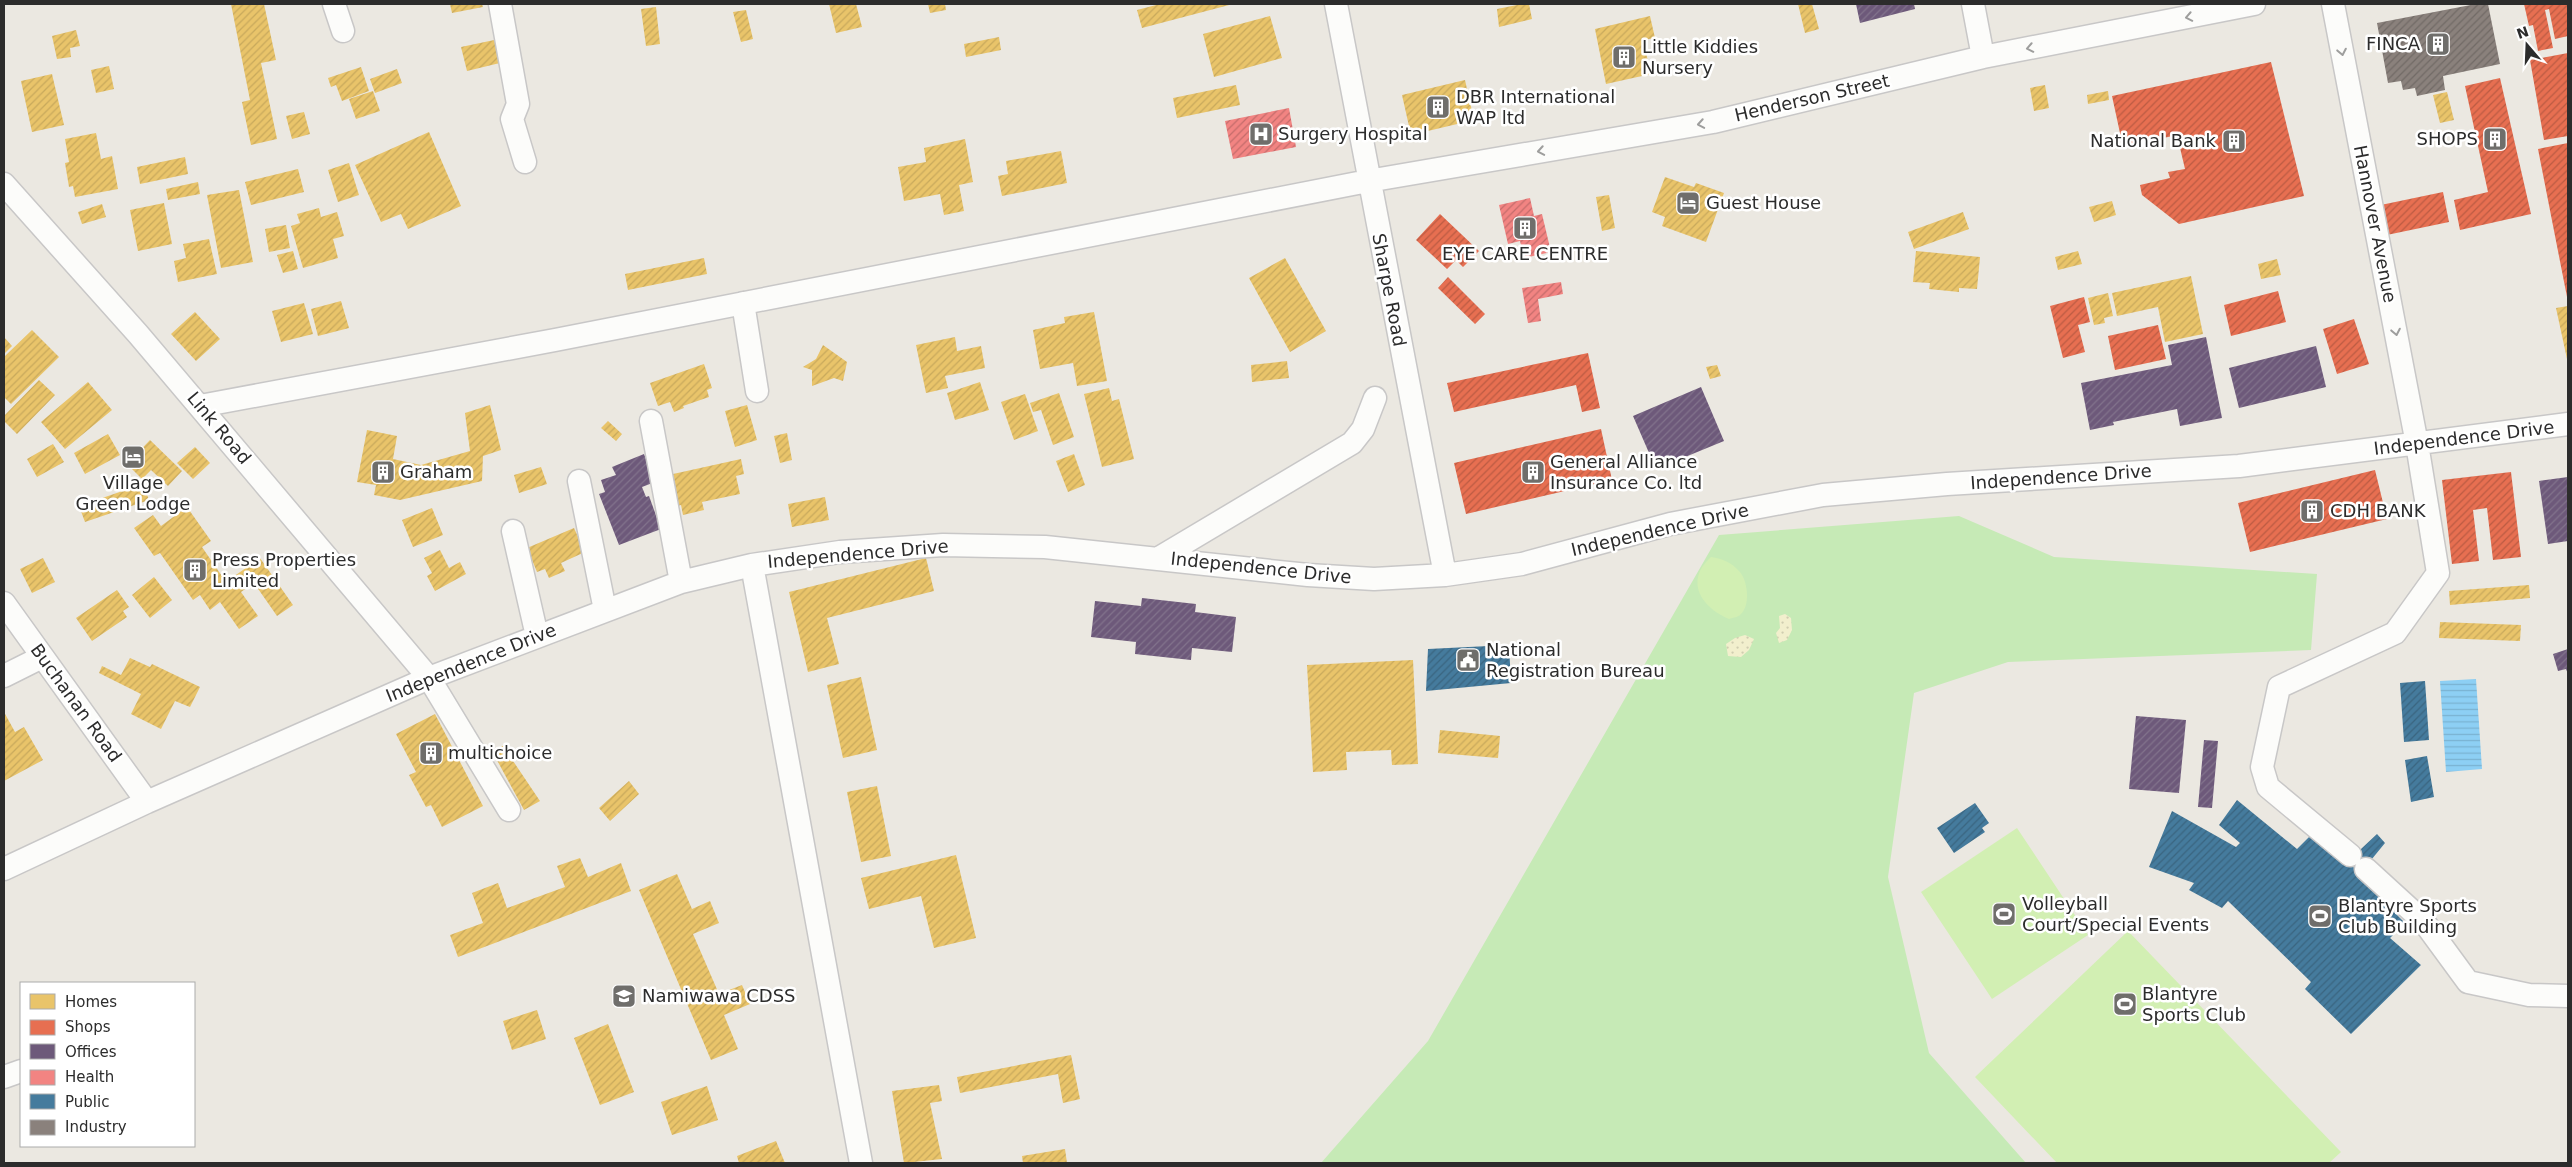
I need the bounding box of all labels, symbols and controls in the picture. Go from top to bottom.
one-way arrow [2185,11,2194,21]
north arrow [2502,20,2552,70]
text: N [2515,23,2531,42]
building icon: FINCA [2425,31,2451,57]
place label: FINCA [2366,33,2421,54]
place label: Little Kiddies Nursery [1642,36,1758,78]
one-way arrow [2025,42,2034,53]
building icon: Little Kiddies Nursery [1611,44,1637,70]
one-way arrow [2337,47,2347,56]
street label: Henderson Street [1732,69,1891,126]
place label: DBR International WAP ltd [1456,86,1615,128]
building icon: DBR International WAP ltd [1425,94,1451,120]
one-way arrow [1697,119,1705,129]
hospital icon: Surgery Hospital [1248,121,1274,147]
place label: Surgery Hospital [1278,123,1428,144]
building icon: SHOPS [2482,126,2508,152]
building icon: National Bank [2221,128,2247,154]
place label: SHOPS [2417,128,2478,149]
place label: National Bank [2090,130,2217,151]
street label: Hannover Avenue [2350,143,2401,304]
one-way arrow [1537,146,1545,156]
hotel icon: Guest House [1675,190,1701,216]
place label: Guest House [1706,192,1821,213]
building icon: EYE CARE CENTRE [1512,215,1538,241]
street label: Sharpe Road [1368,232,1411,348]
place label: EYE CARE CENTRE [1442,243,1608,264]
one-way arrow [2390,327,2400,336]
street label: Link Road [183,387,256,468]
street label: Independence Drive [2372,416,2555,459]
hotel icon: Village Green Lodge [120,444,146,470]
place label: General Alliance Insurance Co. ltd [1550,451,1702,493]
building icon: Graham [370,459,396,485]
building icon: General Alliance Insurance Co. ltd [1520,459,1546,485]
street label: Independence Drive [1970,460,2152,493]
place label: Graham [400,461,472,482]
place label: Village Green Lodge [76,472,190,514]
building icon: CDH BANK [2299,498,2325,524]
street label: Independence Drive [1569,499,1751,560]
place label: CDH BANK [2330,500,2427,521]
street label: Independence Drive [767,535,949,572]
street label: Independence Drive [1170,548,1353,587]
place label: Press Properties Limited [212,549,356,591]
building icon: Press Properties Limited [182,557,208,583]
street label: Independence Drive [383,619,559,706]
place label: National Registration Bureau [1486,639,1665,681]
street label: Buchanan Road [27,640,126,766]
public building icon: National Registration Bureau [1455,647,1481,673]
building icon: multichoice [418,740,444,766]
place label: multichoice [448,742,552,763]
place label: Volleyball Court/Special Events [2022,893,2209,935]
place label: Blantyre Sports Club Building [2338,895,2477,937]
sports icon: Volleyball Court/Special Events [1991,901,2017,927]
sports icon: Blantyre Sports Club Building [2307,903,2333,929]
legend [20,982,195,1147]
school or university icon: Namiwawa CDSS [611,983,637,1009]
place label: Blantyre Sports Club [2142,983,2246,1025]
place label: Namiwawa CDSS [642,985,796,1006]
sports icon: Blantyre Sports Club [2112,991,2138,1017]
text: Homes [65,993,117,1011]
text: Shops [65,1018,111,1036]
text: Offices [65,1043,117,1061]
text: Health [65,1068,114,1086]
text: Public [65,1093,109,1111]
text: Industry [65,1118,127,1136]

